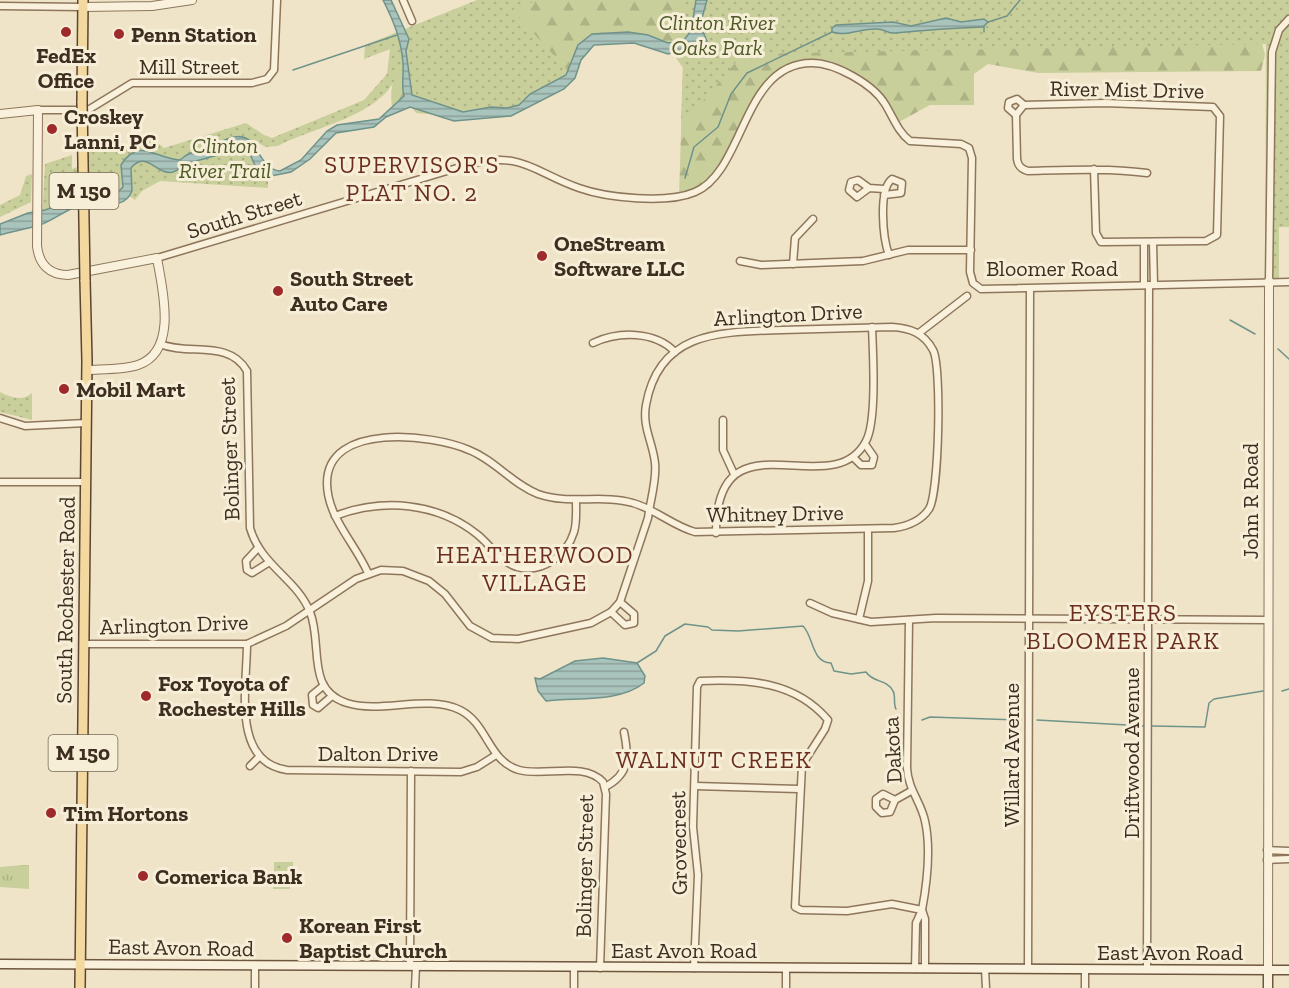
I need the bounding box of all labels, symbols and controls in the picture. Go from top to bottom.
park label: Clinton River Oaks Park [659,9,776,61]
place label: Penn Station [131,21,257,48]
marker: FedEx Office [59,25,73,39]
marker: Penn Station [112,27,126,41]
place label: FedEx Office [36,42,96,94]
street label: Mill Street [139,53,240,80]
street label: River Mist Drive [1049,75,1205,104]
place label: Croskey Lanni, PC [64,103,156,155]
marker: Croskey Lanni, PC [45,122,59,136]
park label: Clinton River Trail [179,132,271,184]
district label: SUPERVISOR'S PLAT NO. 2 [324,150,500,207]
road number: M 150 [50,173,118,209]
street label: South Street [183,184,306,245]
place label: OneStream Software LLC [554,230,685,282]
marker: OneStream Software LLC [535,249,549,263]
street label: Bloomer Road [986,255,1118,282]
place label: South Street Auto Care [290,265,413,317]
marker: South Street Auto Care [271,284,285,298]
street label: Arlington Drive [713,297,863,332]
place label: Mobil Mart [76,376,185,403]
street label: Bolinger Street [213,376,245,521]
marker: Mobil Mart [57,382,71,396]
street label: John R Road [1237,443,1264,559]
street label: South Rochester Road [50,496,81,704]
street label: Whitney Drive [706,499,844,528]
district label: HEATHERWOOD VILLAGE [436,540,634,597]
district label: EYSTERS BLOOMER PARK [1026,598,1220,655]
street label: Arlington Drive [99,608,249,641]
street label: Driftwood Avenue [1118,667,1145,839]
place label: Fox Toyota of Rochester Hills [158,670,306,722]
street label: Willard Avenue [998,683,1025,827]
marker: Fox Toyota of Rochester Hills [139,689,153,703]
street label: Dakota [877,715,908,784]
road number: M 150 [48,735,118,771]
street label: Dalton Drive [318,740,438,767]
district label: WALNUT CREEK [616,745,812,774]
street label: Grovecrest [664,790,693,895]
street label: Bolinger Street [570,793,599,938]
place label: Tim Hortons [63,800,188,827]
marker: Tim Hortons [44,806,58,820]
place label: Comerica Bank [155,863,303,890]
marker: Comerica Bank [136,869,150,883]
place label: Korean First Baptist Church [299,912,448,964]
marker: Korean First Baptist Church [280,931,294,945]
street label: East Avon Road [108,933,254,962]
street label: East Avon Road [611,937,757,964]
street label: East Avon Road [1097,939,1243,966]

